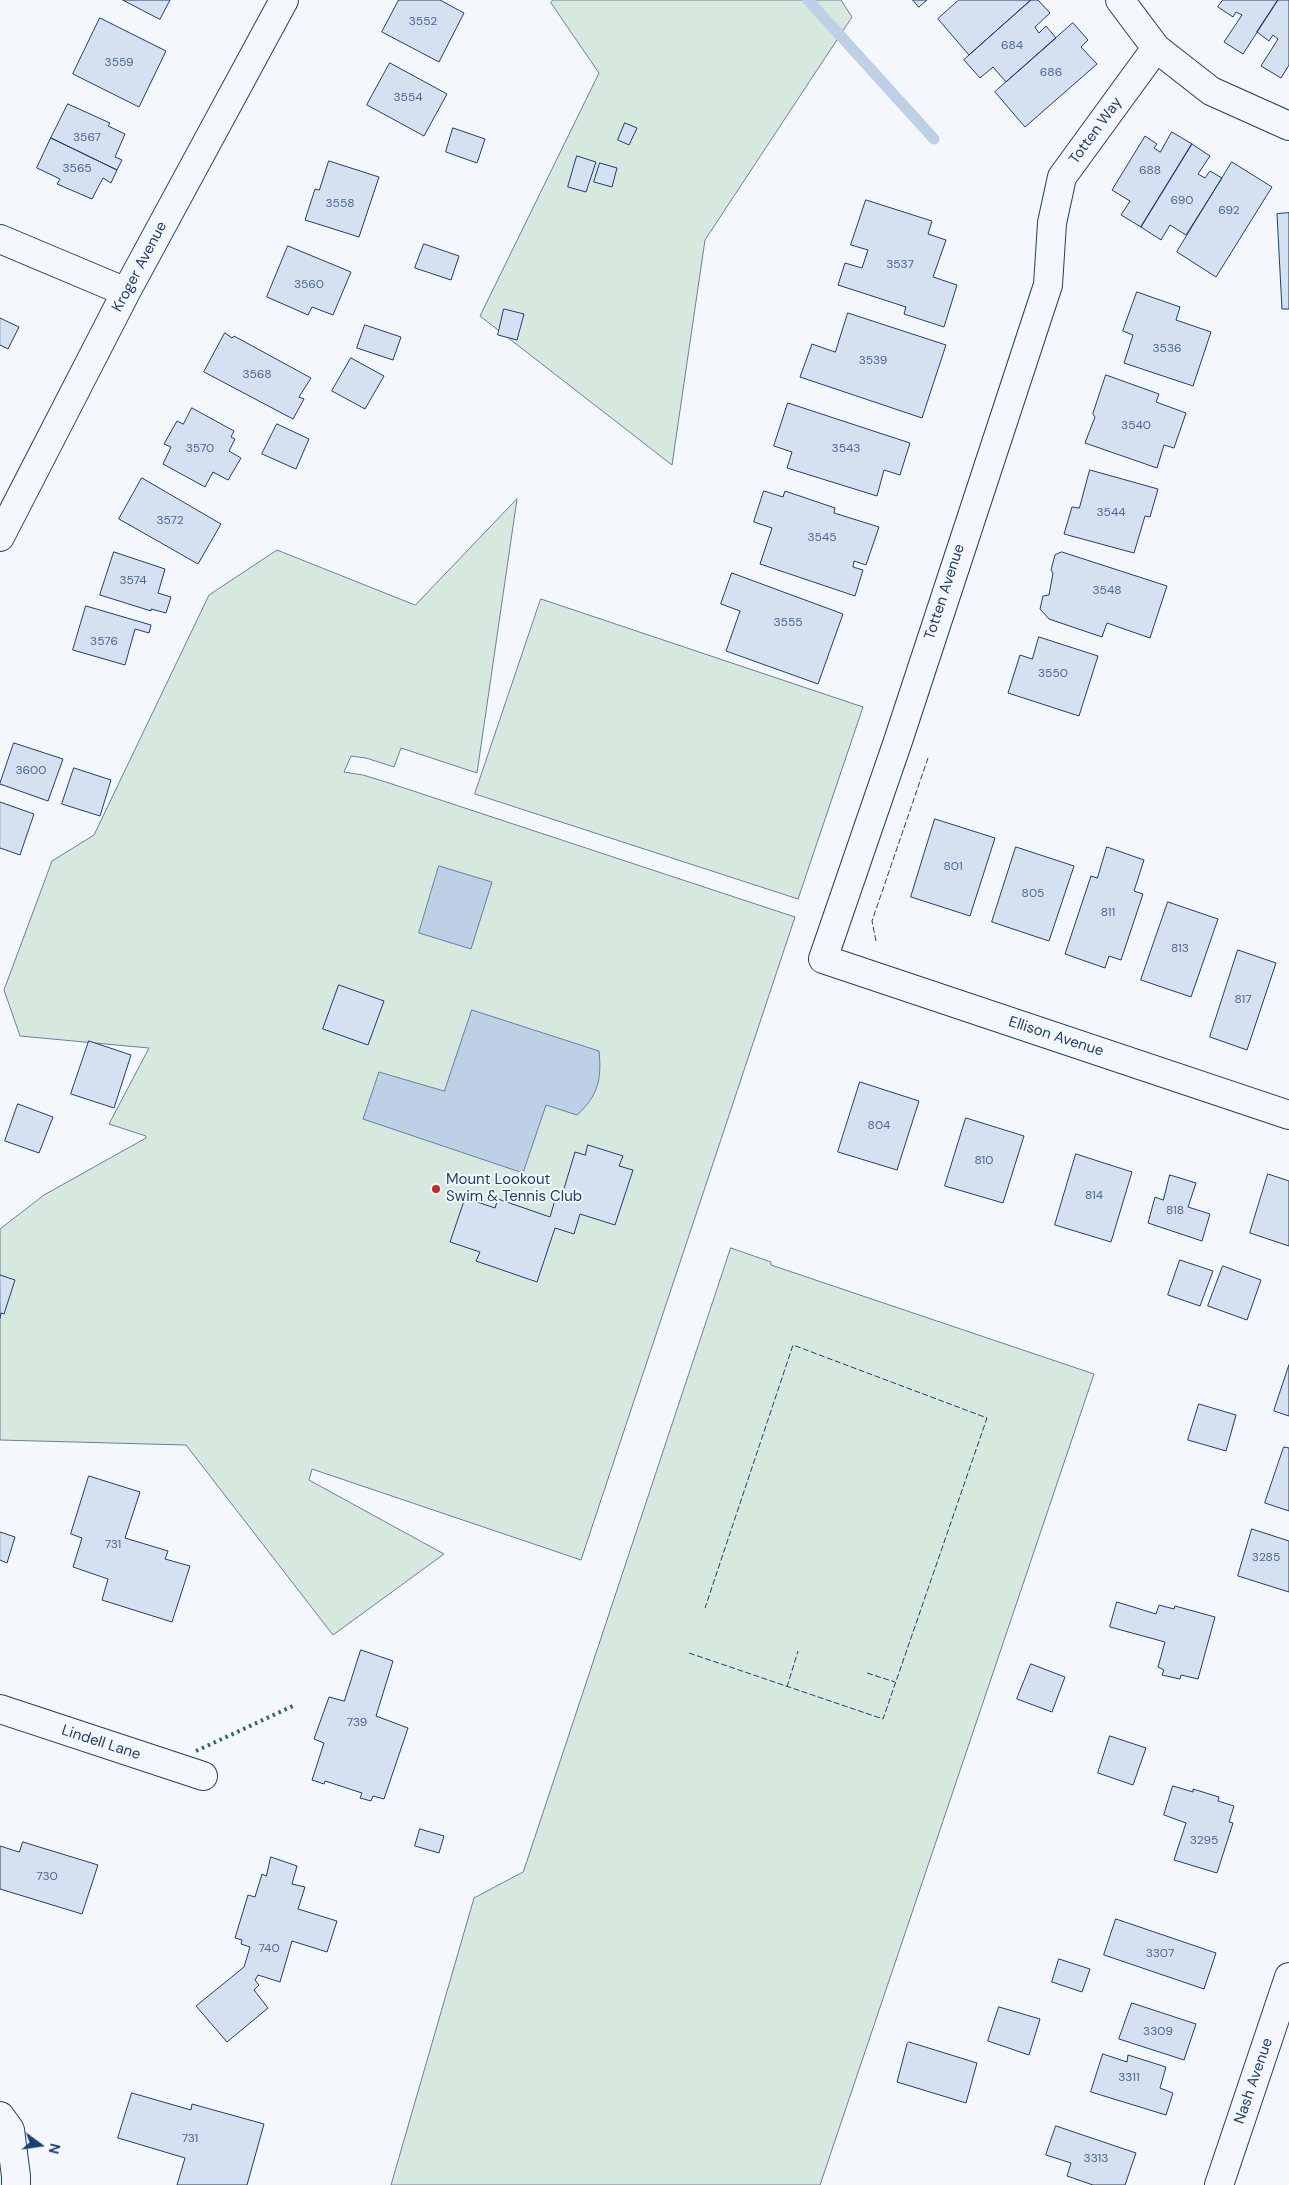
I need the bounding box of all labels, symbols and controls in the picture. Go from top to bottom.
house number: 3552 [409,15,437,29]
house number: 684 [1001,39,1023,53]
house number: 3559 [105,56,133,70]
house number: 686 [1040,66,1062,80]
house number: 3554 [393,91,423,105]
street label: Totten Way [1066,94,1126,168]
house number: 3567 [73,131,101,145]
house number: 3565 [62,162,92,176]
house number: 688 [1139,164,1161,178]
house number: 690 [1170,194,1194,208]
house number: 3558 [325,197,355,211]
house number: 692 [1218,204,1240,218]
street label: Kroger Avenue [109,219,171,315]
house number: 3537 [886,258,914,272]
house number: 3560 [294,278,324,292]
house number: 3536 [1152,342,1182,356]
house number: 3539 [859,354,887,368]
house number: 3568 [242,368,272,382]
house number: 3540 [1121,419,1151,433]
house number: 3570 [186,442,214,456]
house number: 3543 [832,442,860,456]
house number: 3544 [1097,506,1125,520]
house number: 3572 [156,514,184,528]
house number: 3545 [807,531,837,545]
street label: Totten Avenue [921,542,969,642]
house number: 3574 [119,574,147,588]
house number: 3548 [1093,584,1121,598]
house number: 3555 [773,616,803,630]
house number: 3576 [90,635,118,649]
house number: 3550 [1038,667,1068,681]
house number: 3600 [15,764,47,778]
house number: 801 [943,860,963,874]
house number: 805 [1022,887,1044,901]
house number: 811 [1101,906,1115,920]
house number: 813 [1171,942,1189,956]
house number: 817 [1234,993,1252,1007]
street label: Ellison Avenue [1006,1013,1106,1061]
house number: 804 [868,1119,890,1133]
house number: 810 [974,1154,994,1168]
place label: Mount Lookout Swim & Tennis Club [446,1171,582,1206]
marker: Mount Lookout Swim & Tennis Club [430,1183,442,1195]
house number: 814 [1085,1189,1103,1203]
house number: 818 [1166,1204,1184,1218]
house number: 731 [105,1538,121,1552]
house number: 3285 [1252,1551,1280,1565]
house number: 739 [347,1716,367,1730]
street label: Lindell Lane [59,1722,143,1764]
house number: 3295 [1190,1834,1218,1848]
house number: 730 [36,1870,58,1884]
house number: 740 [258,1942,280,1956]
house number: 3307 [1146,1947,1174,1961]
house number: 3309 [1143,2025,1173,2039]
street label: Nash Avenue [1231,2036,1277,2126]
house number: 3311 [1118,2071,1140,2085]
north arrow [15,2120,65,2170]
house number: 731 [182,2132,198,2146]
text: N [45,2141,65,2156]
house number: 3313 [1084,2152,1108,2166]

